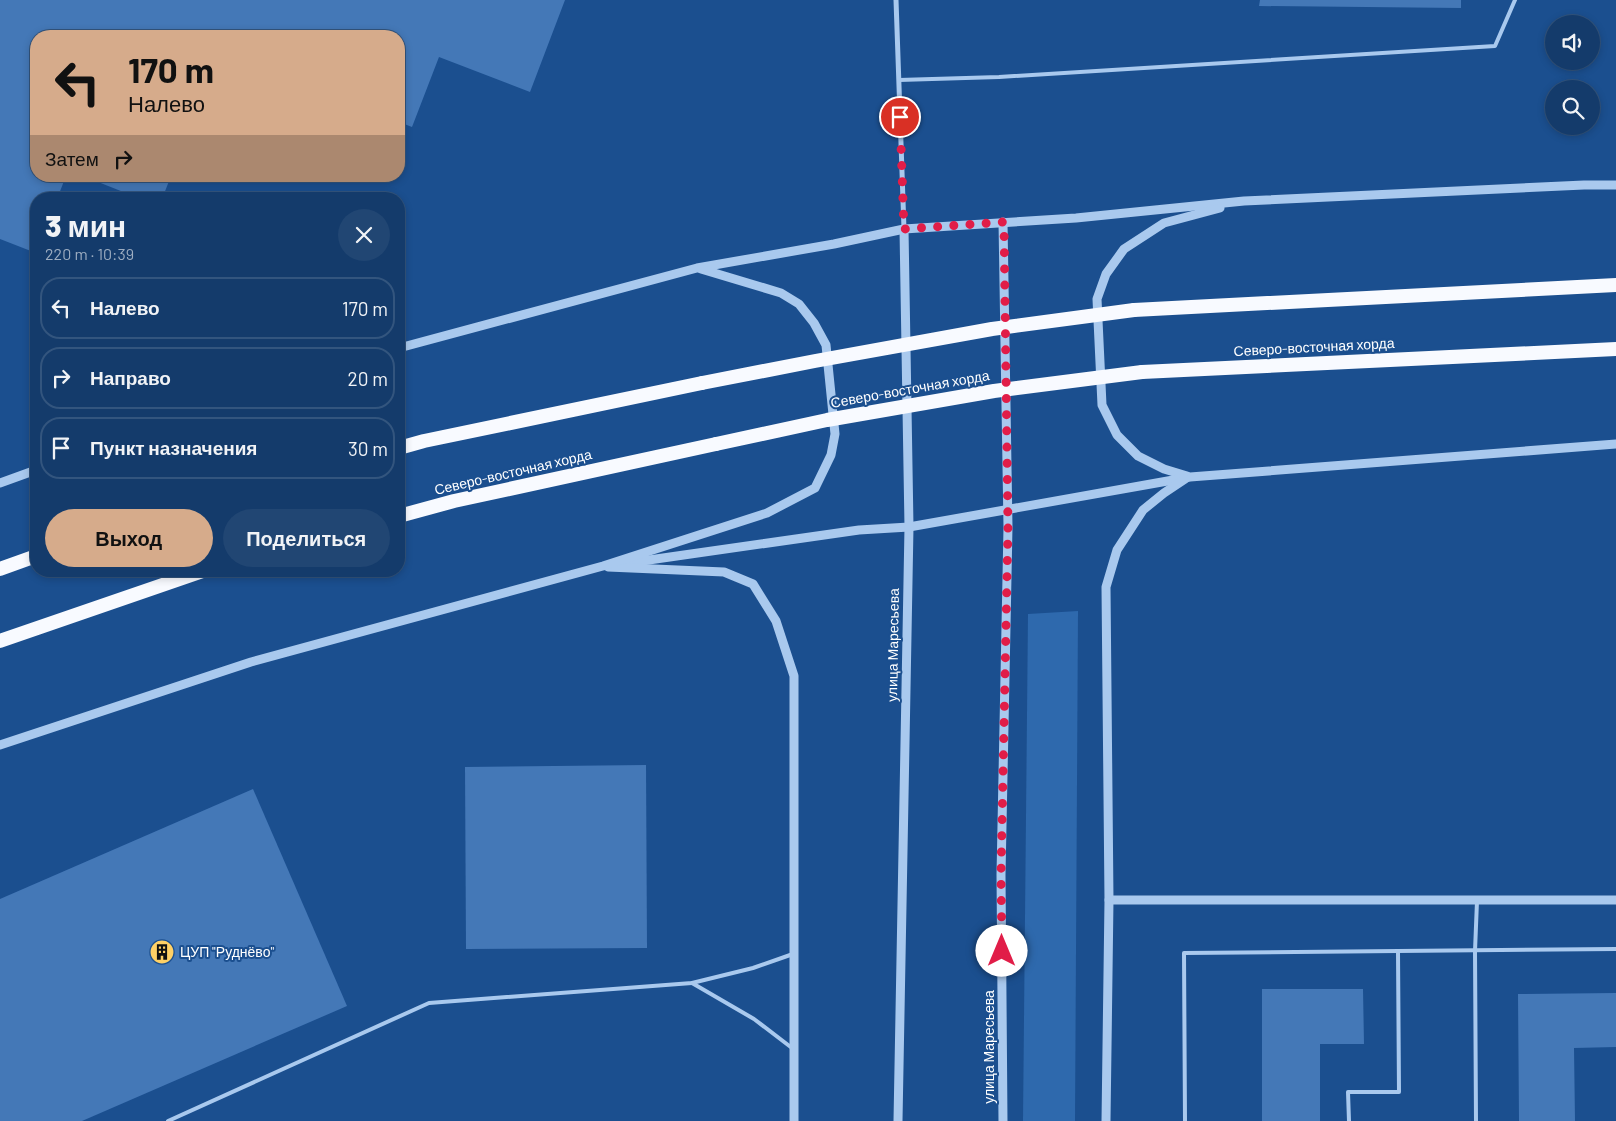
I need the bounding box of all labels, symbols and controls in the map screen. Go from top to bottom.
map controls [1545,15,1600,135]
button: sound [1545,15,1600,70]
text: 170 m [128,48,214,90]
icon: left [45,50,110,115]
button: search [1545,80,1600,135]
text: Налево [128,90,205,116]
pin [879,96,921,138]
icon: arrive [886,103,914,131]
icon: right [109,145,137,173]
text: Затем [45,147,99,170]
text: 3 мин [45,207,126,243]
button: close [338,209,390,261]
text: 220 m · 10:39 [45,244,134,263]
icon: left [47,294,75,322]
text: Налево [90,296,160,319]
text: 170 m [342,297,388,320]
street label: Северо-восточная хорда [1233,334,1395,359]
icon: right [47,364,75,392]
text: Направо [90,366,171,389]
street label: Северо-восточная хорда [829,366,991,411]
text: 20 m [348,367,388,390]
icon: arrive [47,434,75,462]
text: Пункт назначения [90,436,257,459]
text: 30 m [348,437,388,460]
street label: Северо-восточная хорда [432,445,593,498]
button: Выход [45,509,213,567]
button: Поделиться [223,509,390,567]
street label: улица Маресьева [883,588,902,702]
position arrow [975,924,1027,976]
building icon: ЦУП "Руднёво" [149,939,175,965]
place label: ЦУП "Руднёво" [180,943,274,960]
street label: улица Маресьева [980,990,997,1104]

